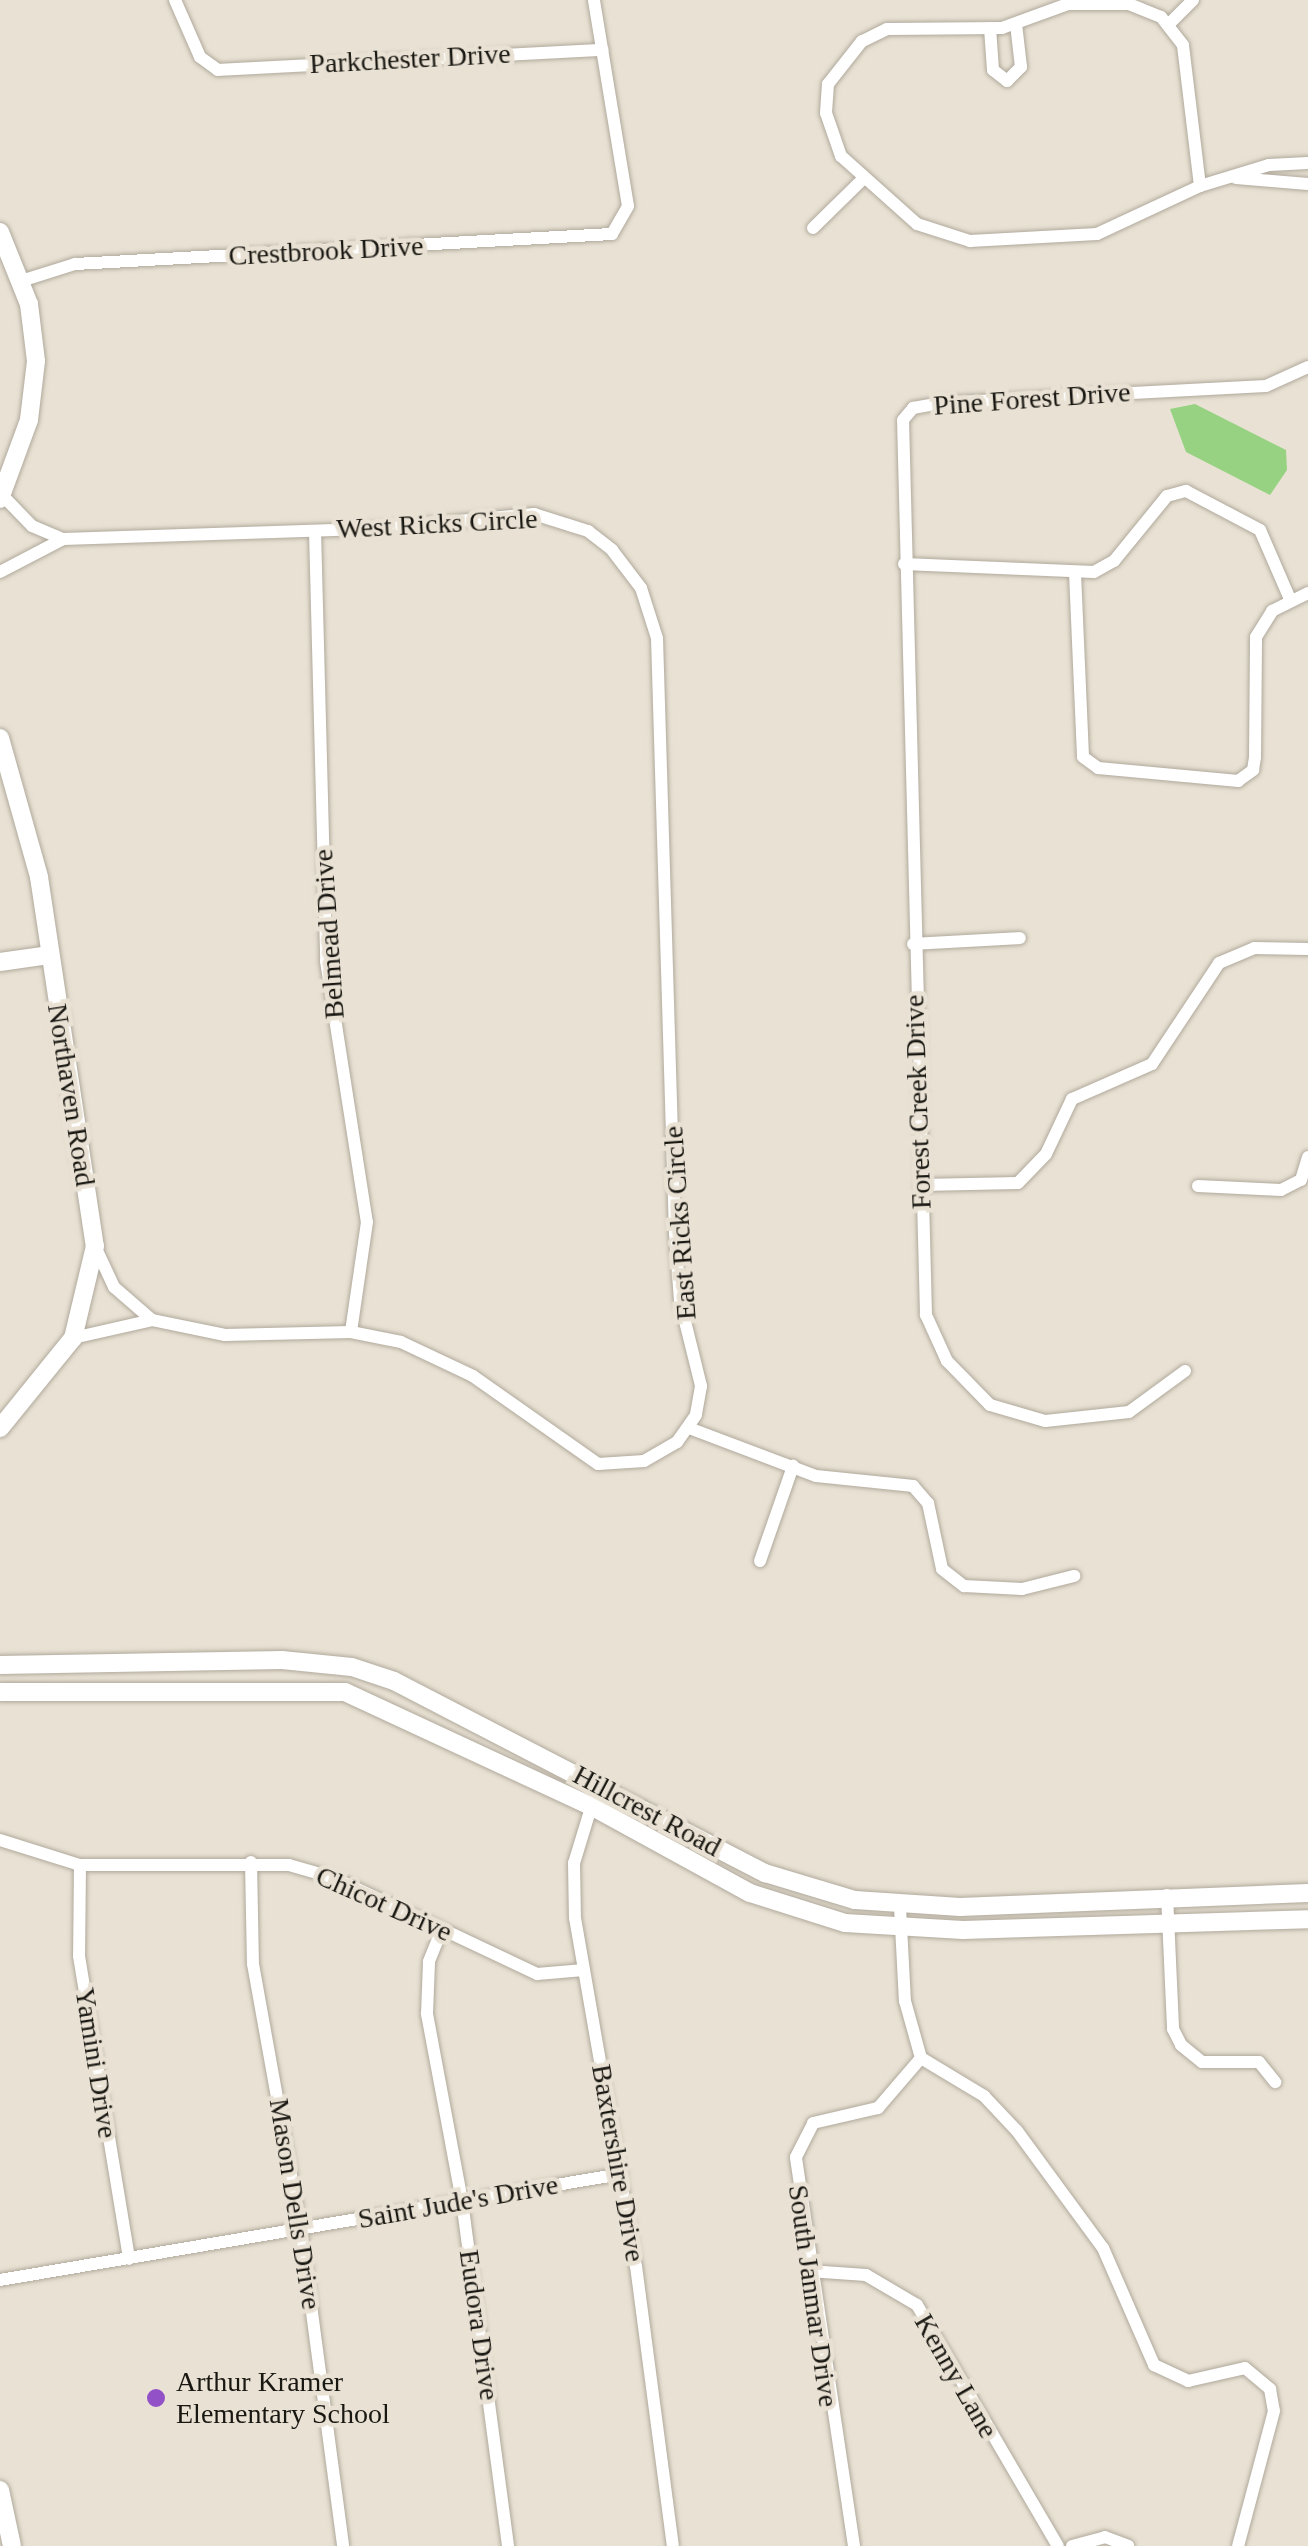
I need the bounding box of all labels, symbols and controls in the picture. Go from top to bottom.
street label: Parkchester Drive [309,37,511,81]
street label: Crestbrook Drive [228,229,424,273]
street label: Pine Forest Drive [932,375,1132,423]
street label: West Ricks Circle [336,502,538,546]
street label: Belmead Drive [306,848,352,1020]
street label: Forest Creek Drive [897,994,939,1210]
street label: Northaven Road [40,1001,102,1189]
street label: East Ricks Circle [656,1125,704,1321]
street label: Hillcrest Road [567,1758,727,1864]
street label: Chicot Drive [311,1859,457,1949]
street label: Yamini Drive [68,1985,124,2141]
street label: Baxtershire Drive [584,2062,652,2264]
street label: Mason Dells Drive [262,2096,328,2312]
street label: Saint Jude's Drive [355,2168,561,2236]
street label: South Janmar Drive [781,2183,845,2409]
street label: Eudora Drive [452,2248,506,2402]
street label: Kenny Lane [907,2308,1005,2444]
place label: Arthur Kramer Elementary School [176,2365,390,2431]
marker: Arthur Kramer Elementary School [145,2387,167,2409]

